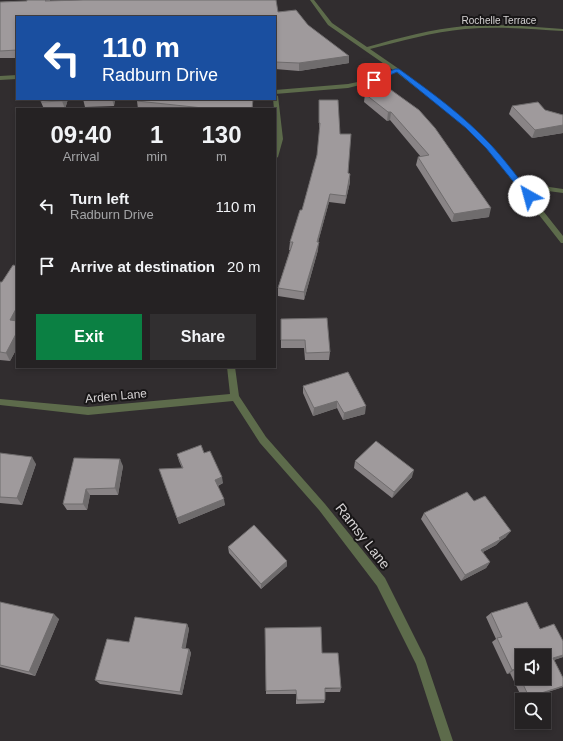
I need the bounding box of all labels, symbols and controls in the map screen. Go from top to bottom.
street label: Rochelle Terrace [462,15,537,26]
icon: left [36,32,88,84]
text: 110 m [102,32,180,63]
pin [357,63,391,97]
text: Radburn Drive [102,65,218,85]
icon: arrive [363,69,385,91]
text: 09:40 [50,121,112,148]
text: 1 [150,121,163,148]
text: 130 [202,121,242,148]
text: Arrival [63,149,100,164]
text: min [146,149,167,164]
text: m [216,149,227,164]
position arrow [508,175,550,217]
text: Turn left [70,190,129,207]
icon: left [36,195,58,217]
text: 110 m [215,198,256,215]
text: Radburn Drive [70,207,154,222]
icon: arrive [36,255,58,277]
text: Arrive at destination [70,258,215,275]
text: 20 m [227,258,260,275]
button: Exit [36,314,142,360]
button: Share [150,314,256,360]
street label: Arden Lane [84,386,148,406]
street label: Ramsy Lane [333,500,394,572]
map controls [515,649,551,729]
button: sound [515,649,551,685]
button: search [515,693,551,729]

